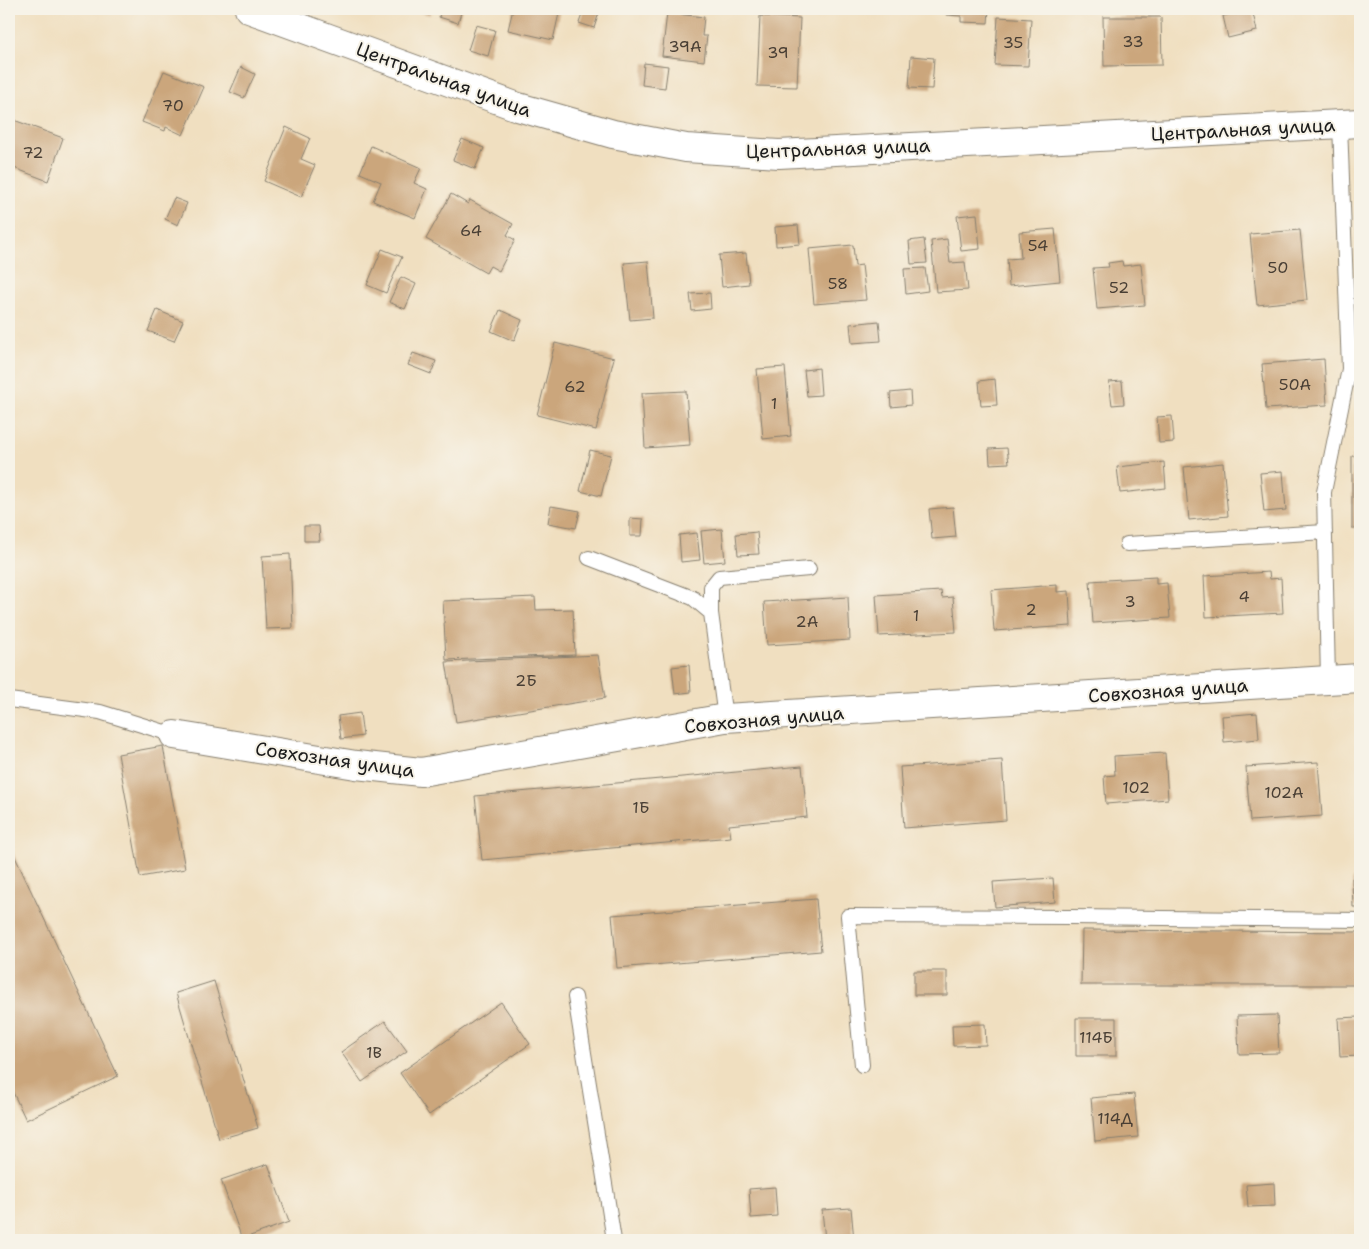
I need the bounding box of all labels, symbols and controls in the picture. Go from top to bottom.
house number: 33 [1122,31,1144,52]
house number: 35 [1003,32,1023,53]
street label: Центральная улица [353,36,535,123]
house number: 39А [668,36,702,57]
house number: 39 [767,42,789,63]
house number: 70 [162,95,184,116]
street label: Центральная улица [1150,112,1336,147]
street label: Центральная улица [745,133,931,164]
house number: 72 [22,142,44,163]
house number: 64 [460,220,482,241]
house number: 54 [1028,235,1048,256]
house number: 50 [1268,257,1288,278]
house number: 58 [828,273,848,294]
house number: 52 [1109,277,1129,298]
house number: 50А [1279,374,1311,395]
house number: 62 [564,376,586,397]
house number: 1 [771,393,777,414]
house number: 4 [1238,586,1250,607]
house number: 3 [1124,591,1136,612]
house number: 2 [1025,599,1037,620]
house number: 1 [913,605,919,626]
house number: 2А [796,611,818,632]
house number: 2Б [515,670,537,691]
street label: Совхозная улица [1087,672,1249,709]
street label: Совхозная улица [683,700,845,739]
street label: Совхозная улица [254,736,416,783]
house number: 102 [1122,777,1150,798]
house number: 102А [1264,782,1304,803]
house number: 1Б [632,797,650,818]
house number: 114Б [1079,1027,1113,1048]
house number: 1В [366,1042,382,1063]
house number: 114Д [1097,1108,1133,1129]

